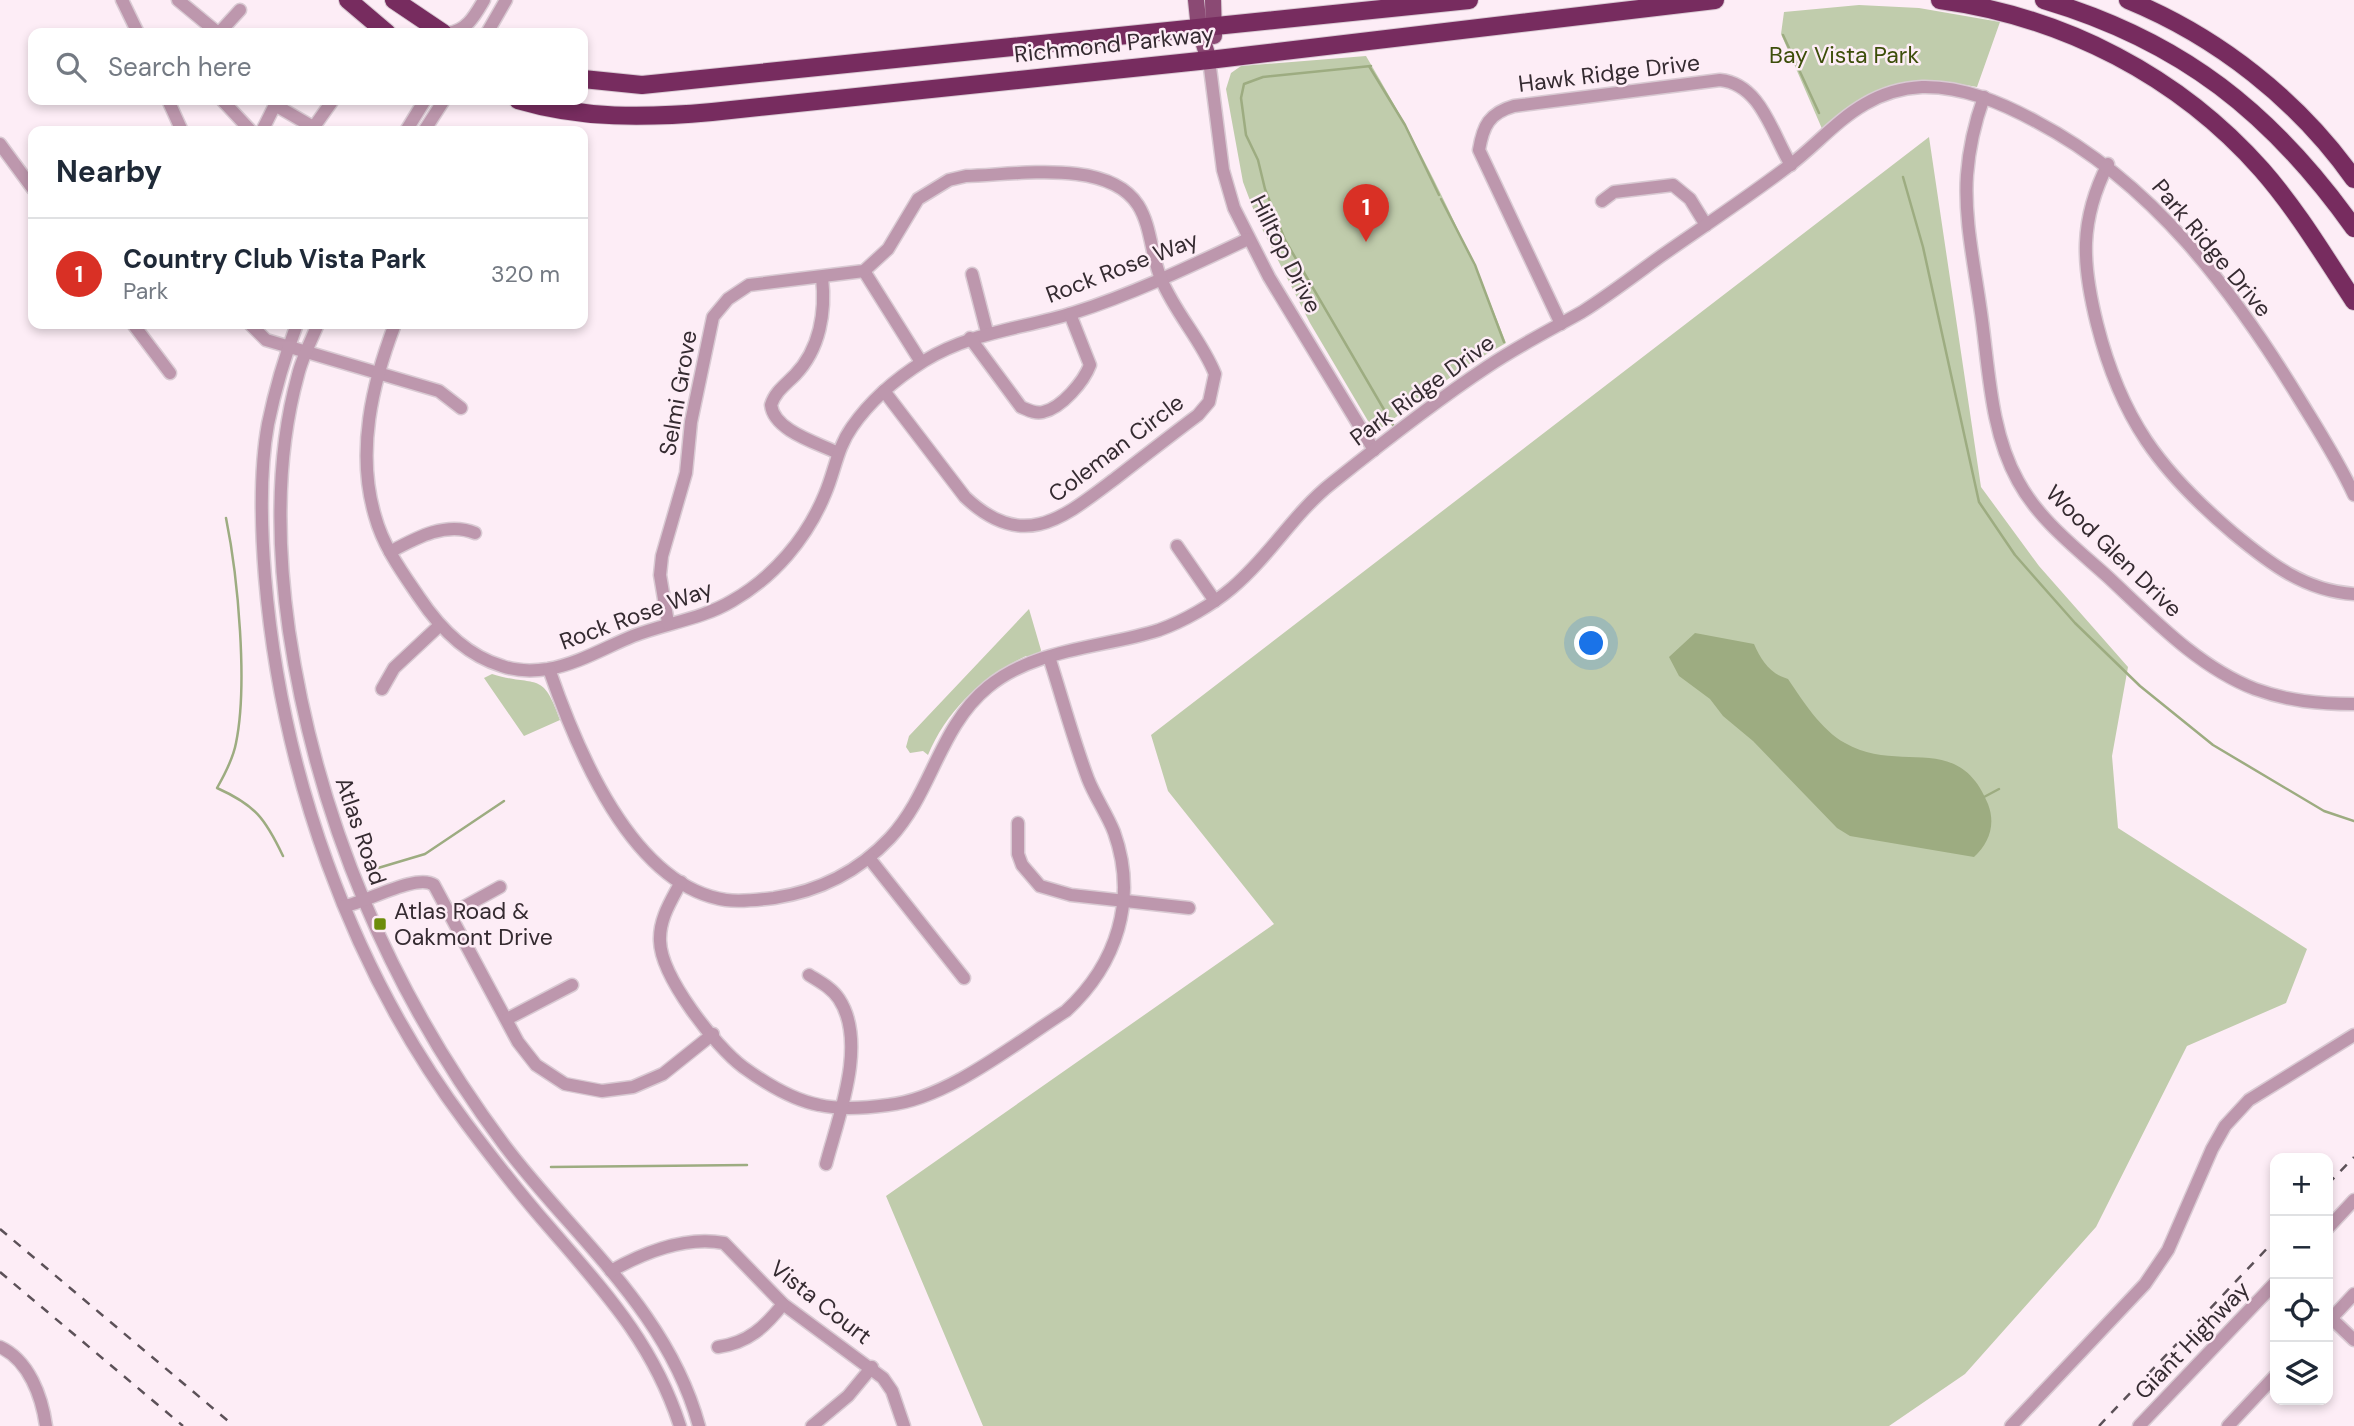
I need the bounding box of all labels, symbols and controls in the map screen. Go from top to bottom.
street label: Richmond Parkway [1013,19,1216,69]
search box [28,28,588,105]
park label: Bay Vista Park [1769,40,1919,70]
street label: Hawk Ridge Drive [1516,47,1702,99]
icon: search [52,48,90,86]
text: Search here [108,50,251,84]
text: Nearby [56,152,162,191]
street label: Park Ridge Drive [2145,173,2279,323]
pin: 1 [1343,184,1389,242]
street label: Hilltop Drive [1243,190,1329,318]
street label: Rock Rose Way [1042,224,1203,310]
text: Country Club Vista Park [123,242,427,276]
text: 1 [75,259,83,289]
text: 320 m [491,259,560,289]
text: Park [123,276,168,306]
street label: Selmi Grove [652,328,704,458]
street label: Park Ridge Drive [1344,328,1500,452]
street label: Coleman Circle [1042,387,1190,509]
street label: Wood Glen Drive [2039,478,2189,624]
street label: Rock Rose Way [555,573,717,657]
your location [1574,626,1608,660]
street label: Atlas Road [329,773,393,889]
place label: Atlas Road & Oakmont Drive [394,896,553,952]
marker: Atlas Road & Oakmont Drive [372,916,388,932]
map controls [2270,1153,2333,1405]
button: + [2270,1153,2333,1216]
button: − [2270,1216,2333,1279]
street label: Vista Court [764,1253,878,1351]
street label: Giant Highway [2128,1274,2256,1405]
button: locate [2270,1279,2333,1342]
button: layers [2270,1342,2333,1405]

